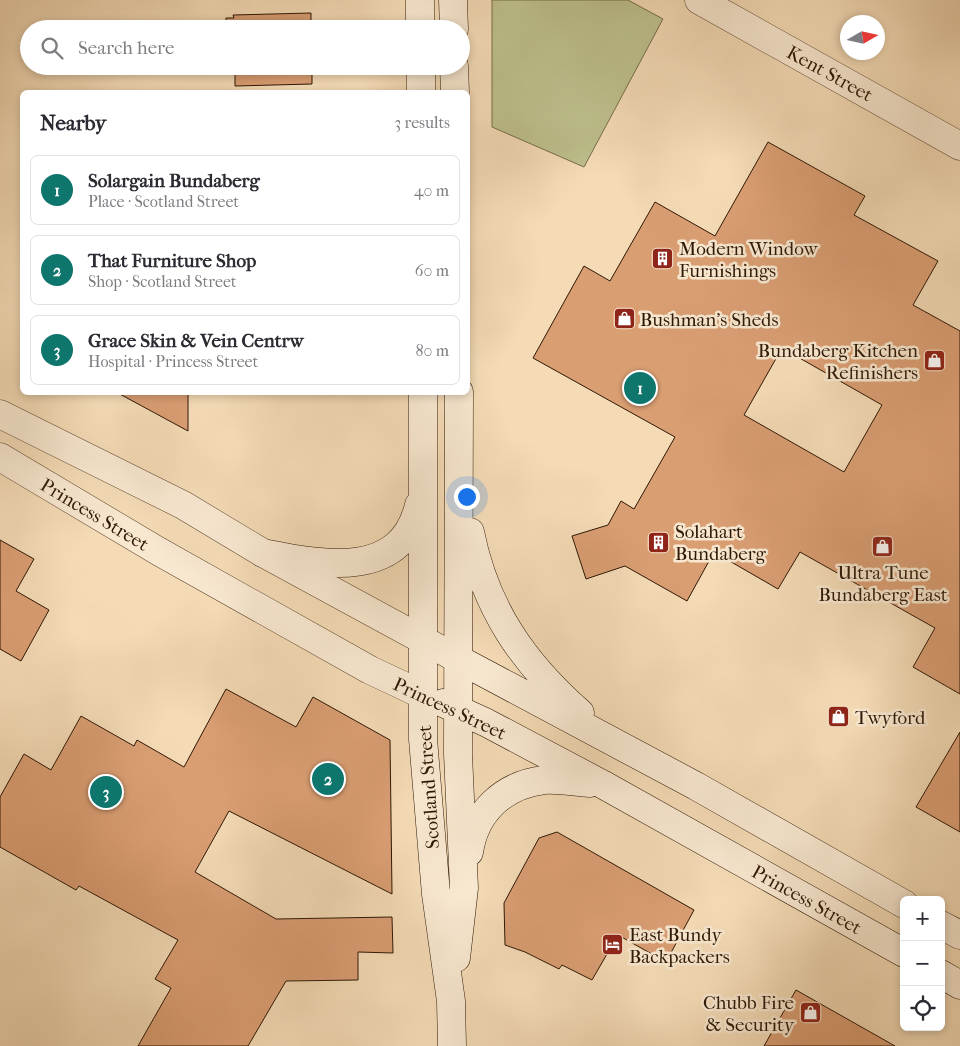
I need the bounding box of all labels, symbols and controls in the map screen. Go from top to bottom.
north arrow [840,15,885,60]
search box [20,20,470,75]
icon: search [38,34,66,62]
text: Search here [78,37,174,59]
street label: Kent Street [783,41,876,107]
text: Nearby [40,111,106,135]
text: 3 results [394,113,450,132]
text: Solargain Bundaberg [88,170,260,192]
text: 1 [54,181,60,200]
text: 40 m [414,181,449,200]
text: Place · Scotland Street [88,192,239,211]
place label: Modern Window Furnishings [679,238,818,282]
building icon: Modern Window Furnishings [651,247,675,271]
text: That Furniture Shop [88,250,256,272]
text: 2 [53,261,61,280]
text: 60 m [415,261,449,280]
text: Shop · Scotland Street [88,272,237,291]
shop icon: Bushman's Sheds [612,307,636,331]
place label: Bushman's Sheds [640,309,778,331]
text: Grace Skin & Vein Centrw [88,330,304,352]
place label: Bundaberg Kitchen Refinishers [758,340,918,384]
text: 3 [54,341,60,360]
text: 80 m [415,341,449,360]
shop icon: Bundaberg Kitchen Refinishers [922,349,946,373]
text: Hospital · Princess Street [88,352,258,371]
pin: 1 [624,369,656,407]
street label: Princess Street [36,474,153,556]
your location [454,484,480,510]
place label: Solahart Bundaberg [675,521,767,565]
building icon: Solahart Bundaberg [647,530,671,554]
shop icon: Ultra Tune Bundaberg East [871,534,895,558]
place label: Ultra Tune Bundaberg East [819,562,948,606]
street label: Princess Street [390,673,510,745]
shop icon: Twyford [827,705,851,729]
place label: Twyford [855,707,926,729]
street label: Scotland Street [414,724,444,850]
pin: 2 [312,760,344,798]
pin: 3 [90,773,122,811]
street label: Princess Street [748,861,865,939]
map controls [900,896,945,1031]
button: + [900,896,945,941]
place label: East Bundy Backpackers [629,924,730,968]
hotel icon: East Bundy Backpackers [601,933,625,957]
button: − [900,941,945,986]
button: locate [900,986,945,1031]
place label: Chubb Fire & Security [703,992,795,1036]
shop icon: Chubb Fire & Security [798,1001,822,1025]

